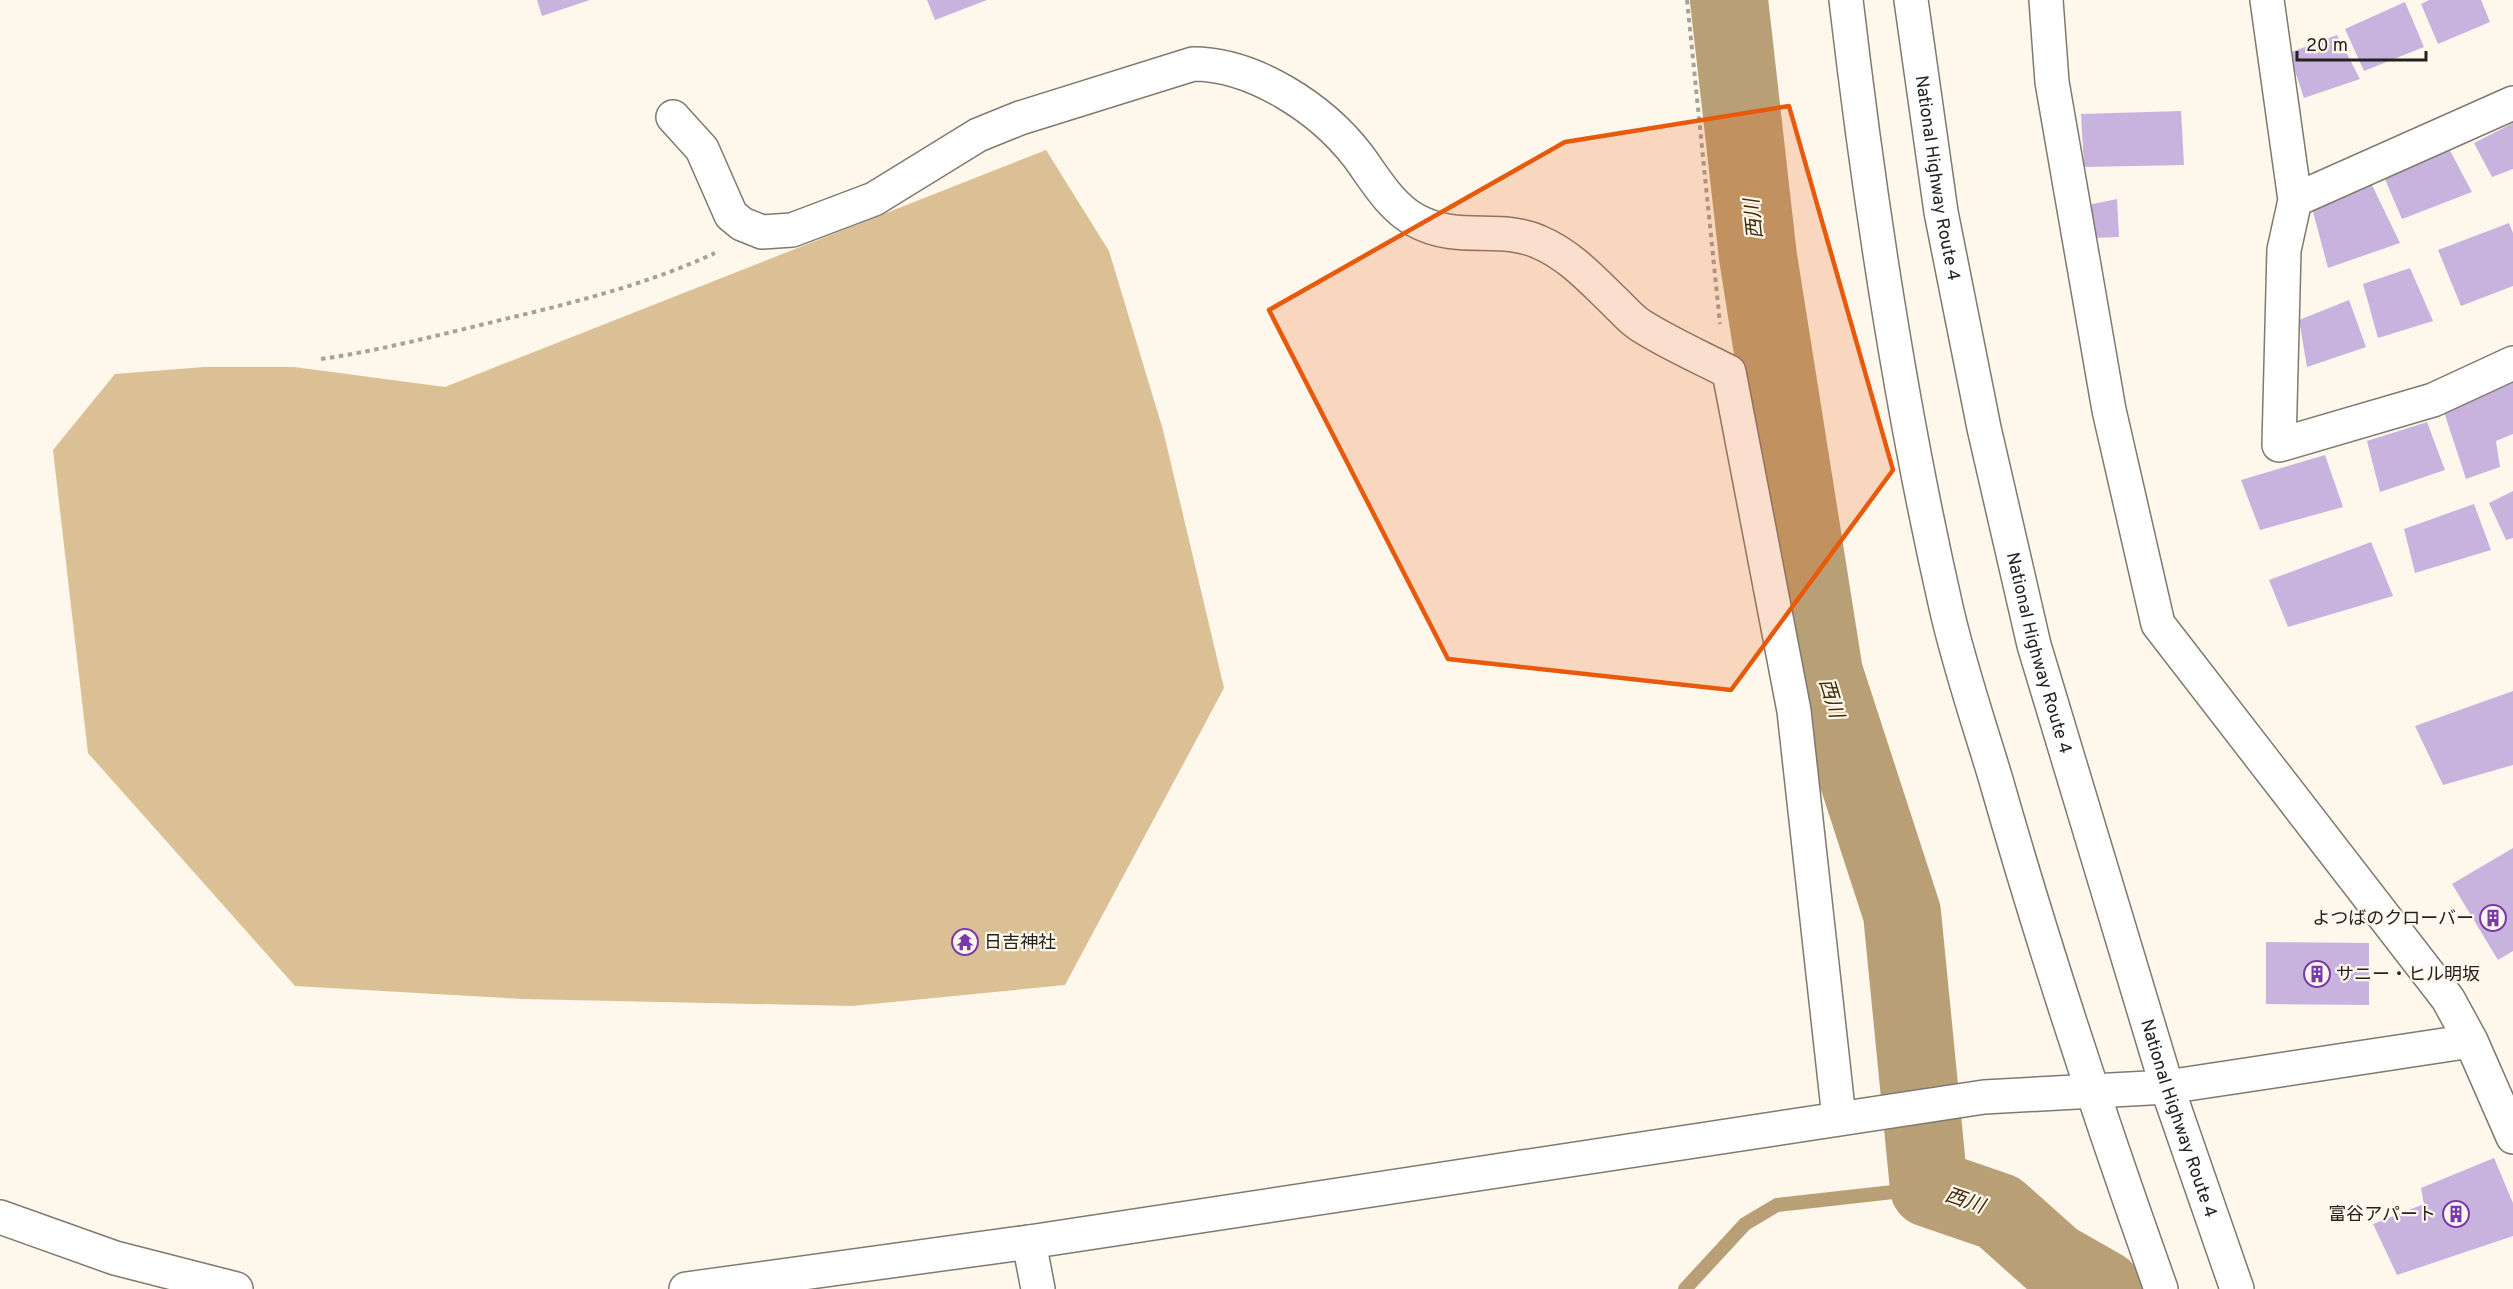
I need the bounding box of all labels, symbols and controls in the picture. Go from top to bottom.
scale bar [2297,24,2426,62]
text: 20 m [2306,35,2348,58]
street label: National Highway Route 4 [1909,74,1964,283]
water label: 西川 [1740,196,1770,240]
street label: National Highway Route 4 [2000,550,2076,757]
water label: 西川 [1812,676,1849,723]
building icon: よつばのクローバー [2478,903,2508,933]
place label: よつばのクローバー [2312,908,2474,931]
temple icon: 日吉神社 [950,927,980,957]
place label: 日吉神社 [984,932,1056,955]
building icon: サニー・ヒル明坂 [2302,959,2332,989]
place label: サニー・ヒル明坂 [2336,964,2480,987]
street label: National Highway Route 4 [2134,1017,2221,1221]
water label: 西川 [1941,1183,1989,1221]
building icon: 富谷アパート [2441,1199,2471,1229]
place label: 富谷アパート [2328,1204,2436,1227]

